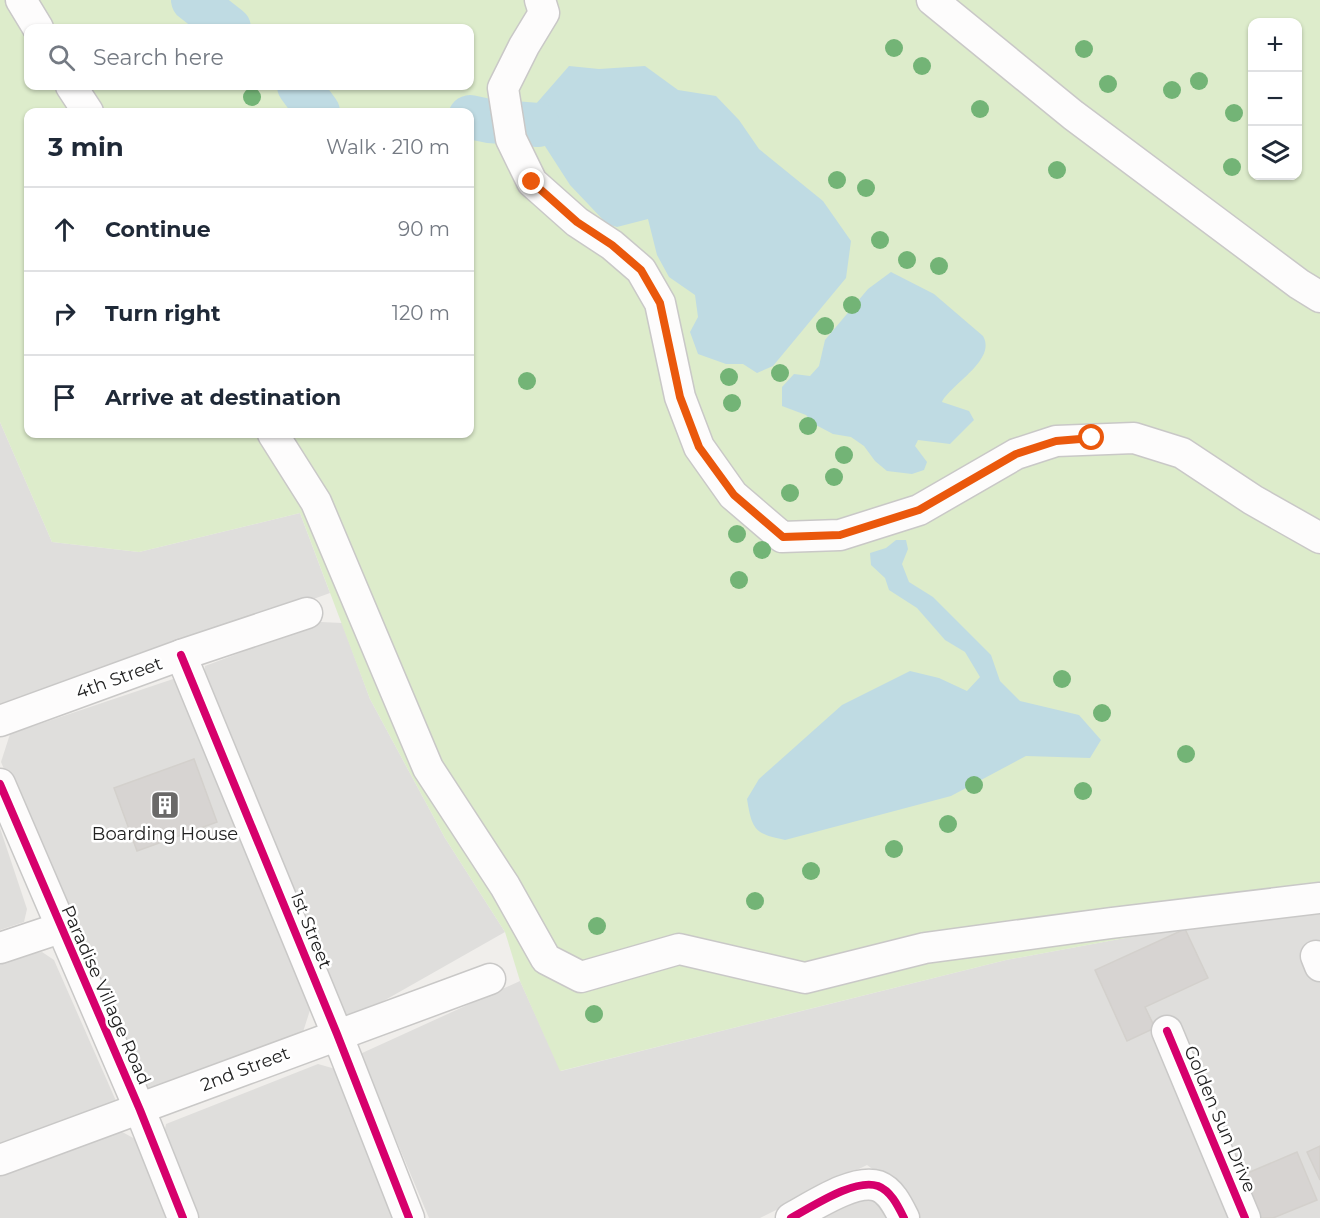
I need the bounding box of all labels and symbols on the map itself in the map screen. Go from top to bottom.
route end [518,168,544,194]
route start [1078,424,1104,450]
street label: 4th Street [73,652,165,704]
building icon: Boarding House [149,789,181,821]
place label: Boarding House [92,823,238,845]
street label: 1st Street [285,888,337,972]
street label: Paradise Village Road [56,902,156,1088]
street label: 2nd Street [197,1042,293,1096]
street label: Golden Sun Drive [1179,1042,1261,1196]

